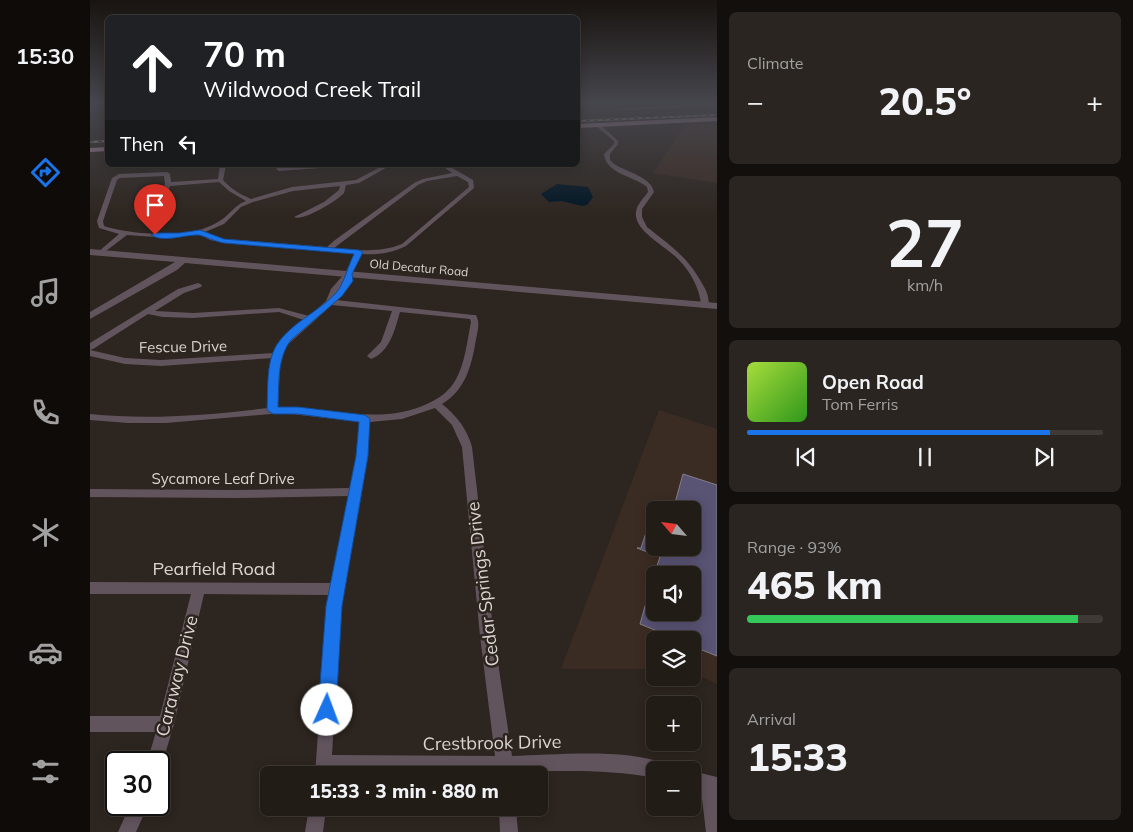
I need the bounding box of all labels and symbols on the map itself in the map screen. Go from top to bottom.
pin [134,184,176,235]
street label: Old Decatur Road [369,256,469,279]
street label: Fescue Drive [139,336,227,357]
street label: Sycamore Leaf Drive [151,469,295,488]
street label: Cedar Springs Drive [461,500,504,668]
north arrow [646,501,701,556]
street label: Pearfield Road [153,557,275,580]
street label: Caraway Drive [150,613,203,739]
position arrow [300,683,352,735]
street label: Crestbrook Drive [422,730,562,755]
speed limit sign: 30 [105,751,170,816]

